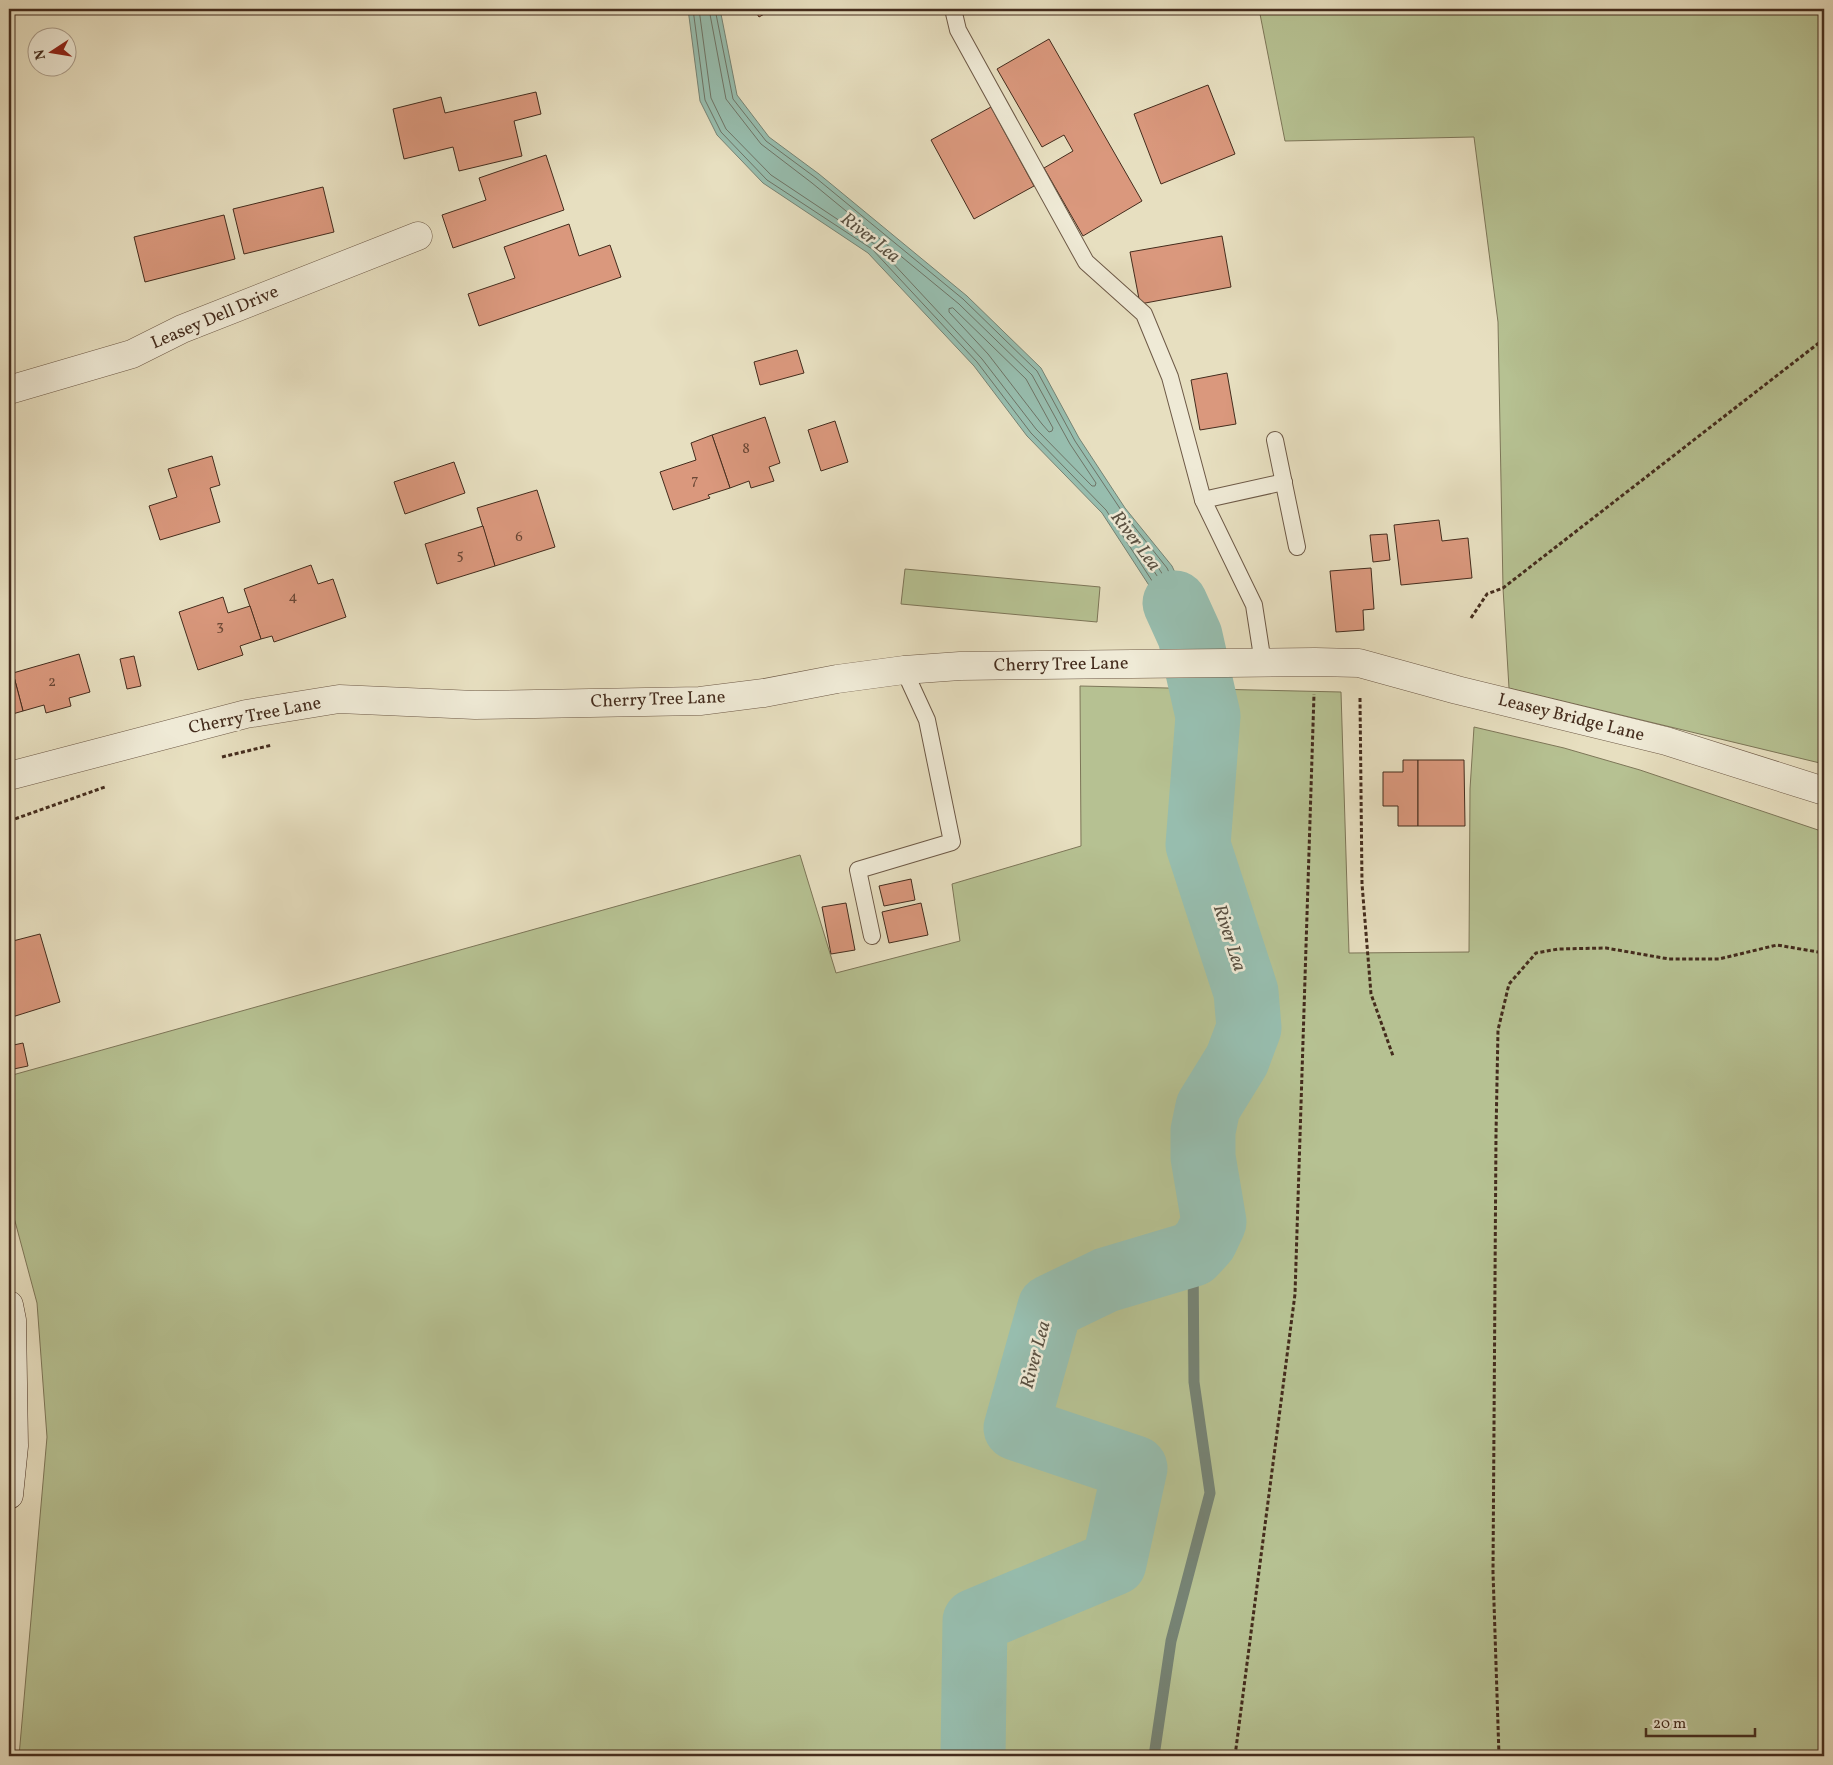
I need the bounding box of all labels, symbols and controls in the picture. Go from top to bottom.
north arrow [28,28,78,78]
text: N [30,47,51,61]
water label: River Lea [835,206,905,270]
street label: Leasey Dell Drive [147,280,283,356]
house number: 8 [742,439,750,460]
house number: 7 [691,470,699,491]
water label: River Lea [1104,506,1166,576]
house number: 6 [515,527,523,548]
house number: 5 [456,545,464,566]
house number: 4 [289,587,298,608]
house number: 3 [216,616,224,637]
street label: Cherry Tree Lane [993,651,1129,679]
house number: 2 [48,672,56,693]
street label: Cherry Tree Lane [590,685,726,715]
street label: Leasey Bridge Lane [1495,688,1647,748]
street label: Cherry Tree Lane [187,691,323,741]
water label: River Lea [1206,901,1252,975]
water label: River Lea [1015,1318,1057,1392]
scale bar [1646,1705,1754,1737]
text: 20 m [1653,1714,1686,1735]

